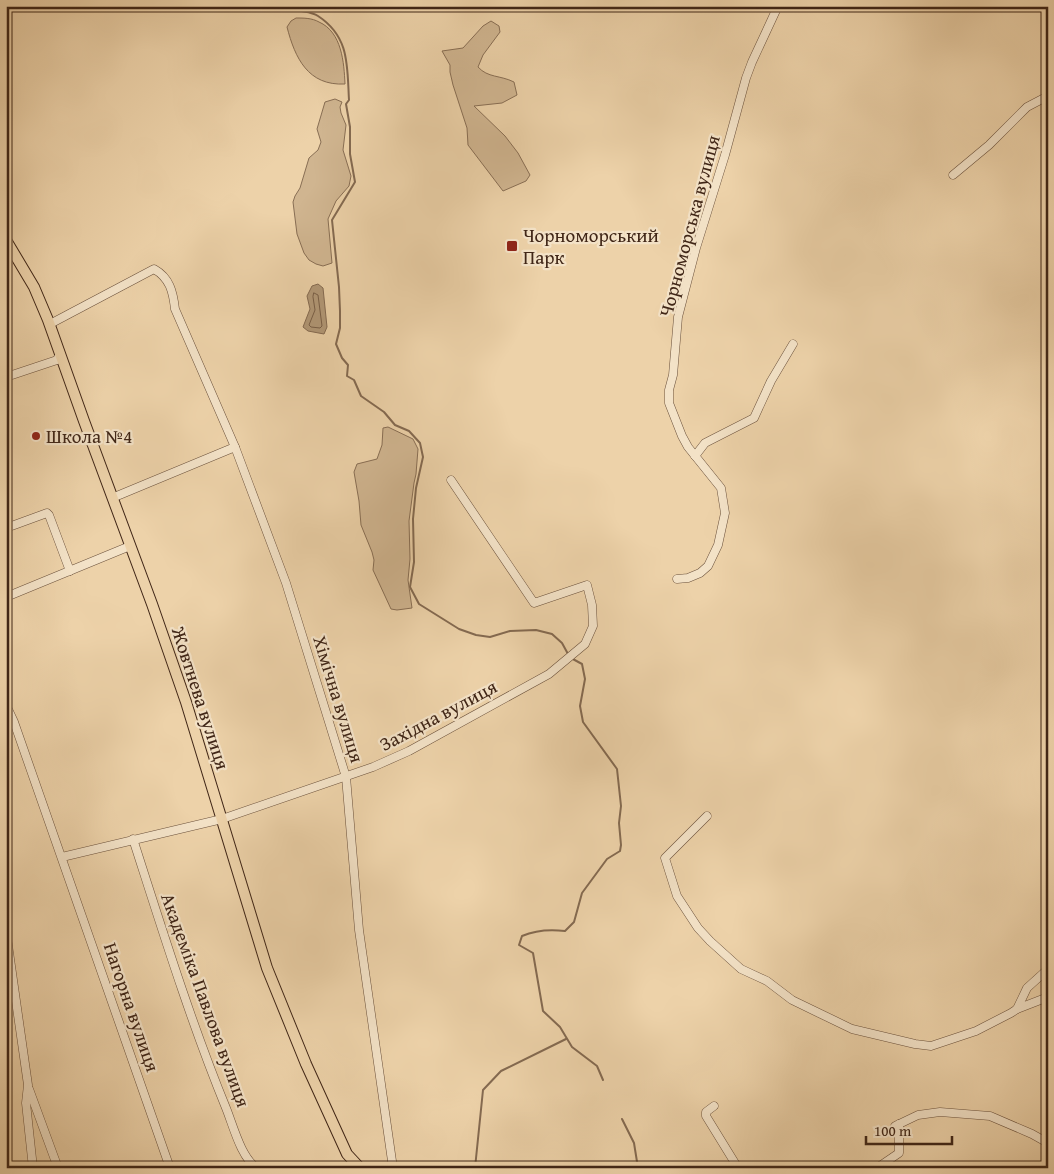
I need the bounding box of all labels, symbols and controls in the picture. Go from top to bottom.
street label: Чорноморська вулиця [651,131,727,320]
place label: Чорноморський Парк [523,221,659,271]
marker: Чорноморський Парк [505,239,519,253]
place label: Школа №4 [46,422,132,450]
marker: Школа №4 [30,430,42,442]
street label: Жовтнева вулиця [164,622,237,773]
street label: Хімічна вулиця [306,632,372,766]
street label: Західна вулиця [374,672,502,758]
street label: Академіка Павлова вулиця [154,889,258,1111]
street label: Нагорна вулиця [97,939,167,1076]
scale bar [866,1114,953,1146]
text: 100 m [874,1120,912,1141]

